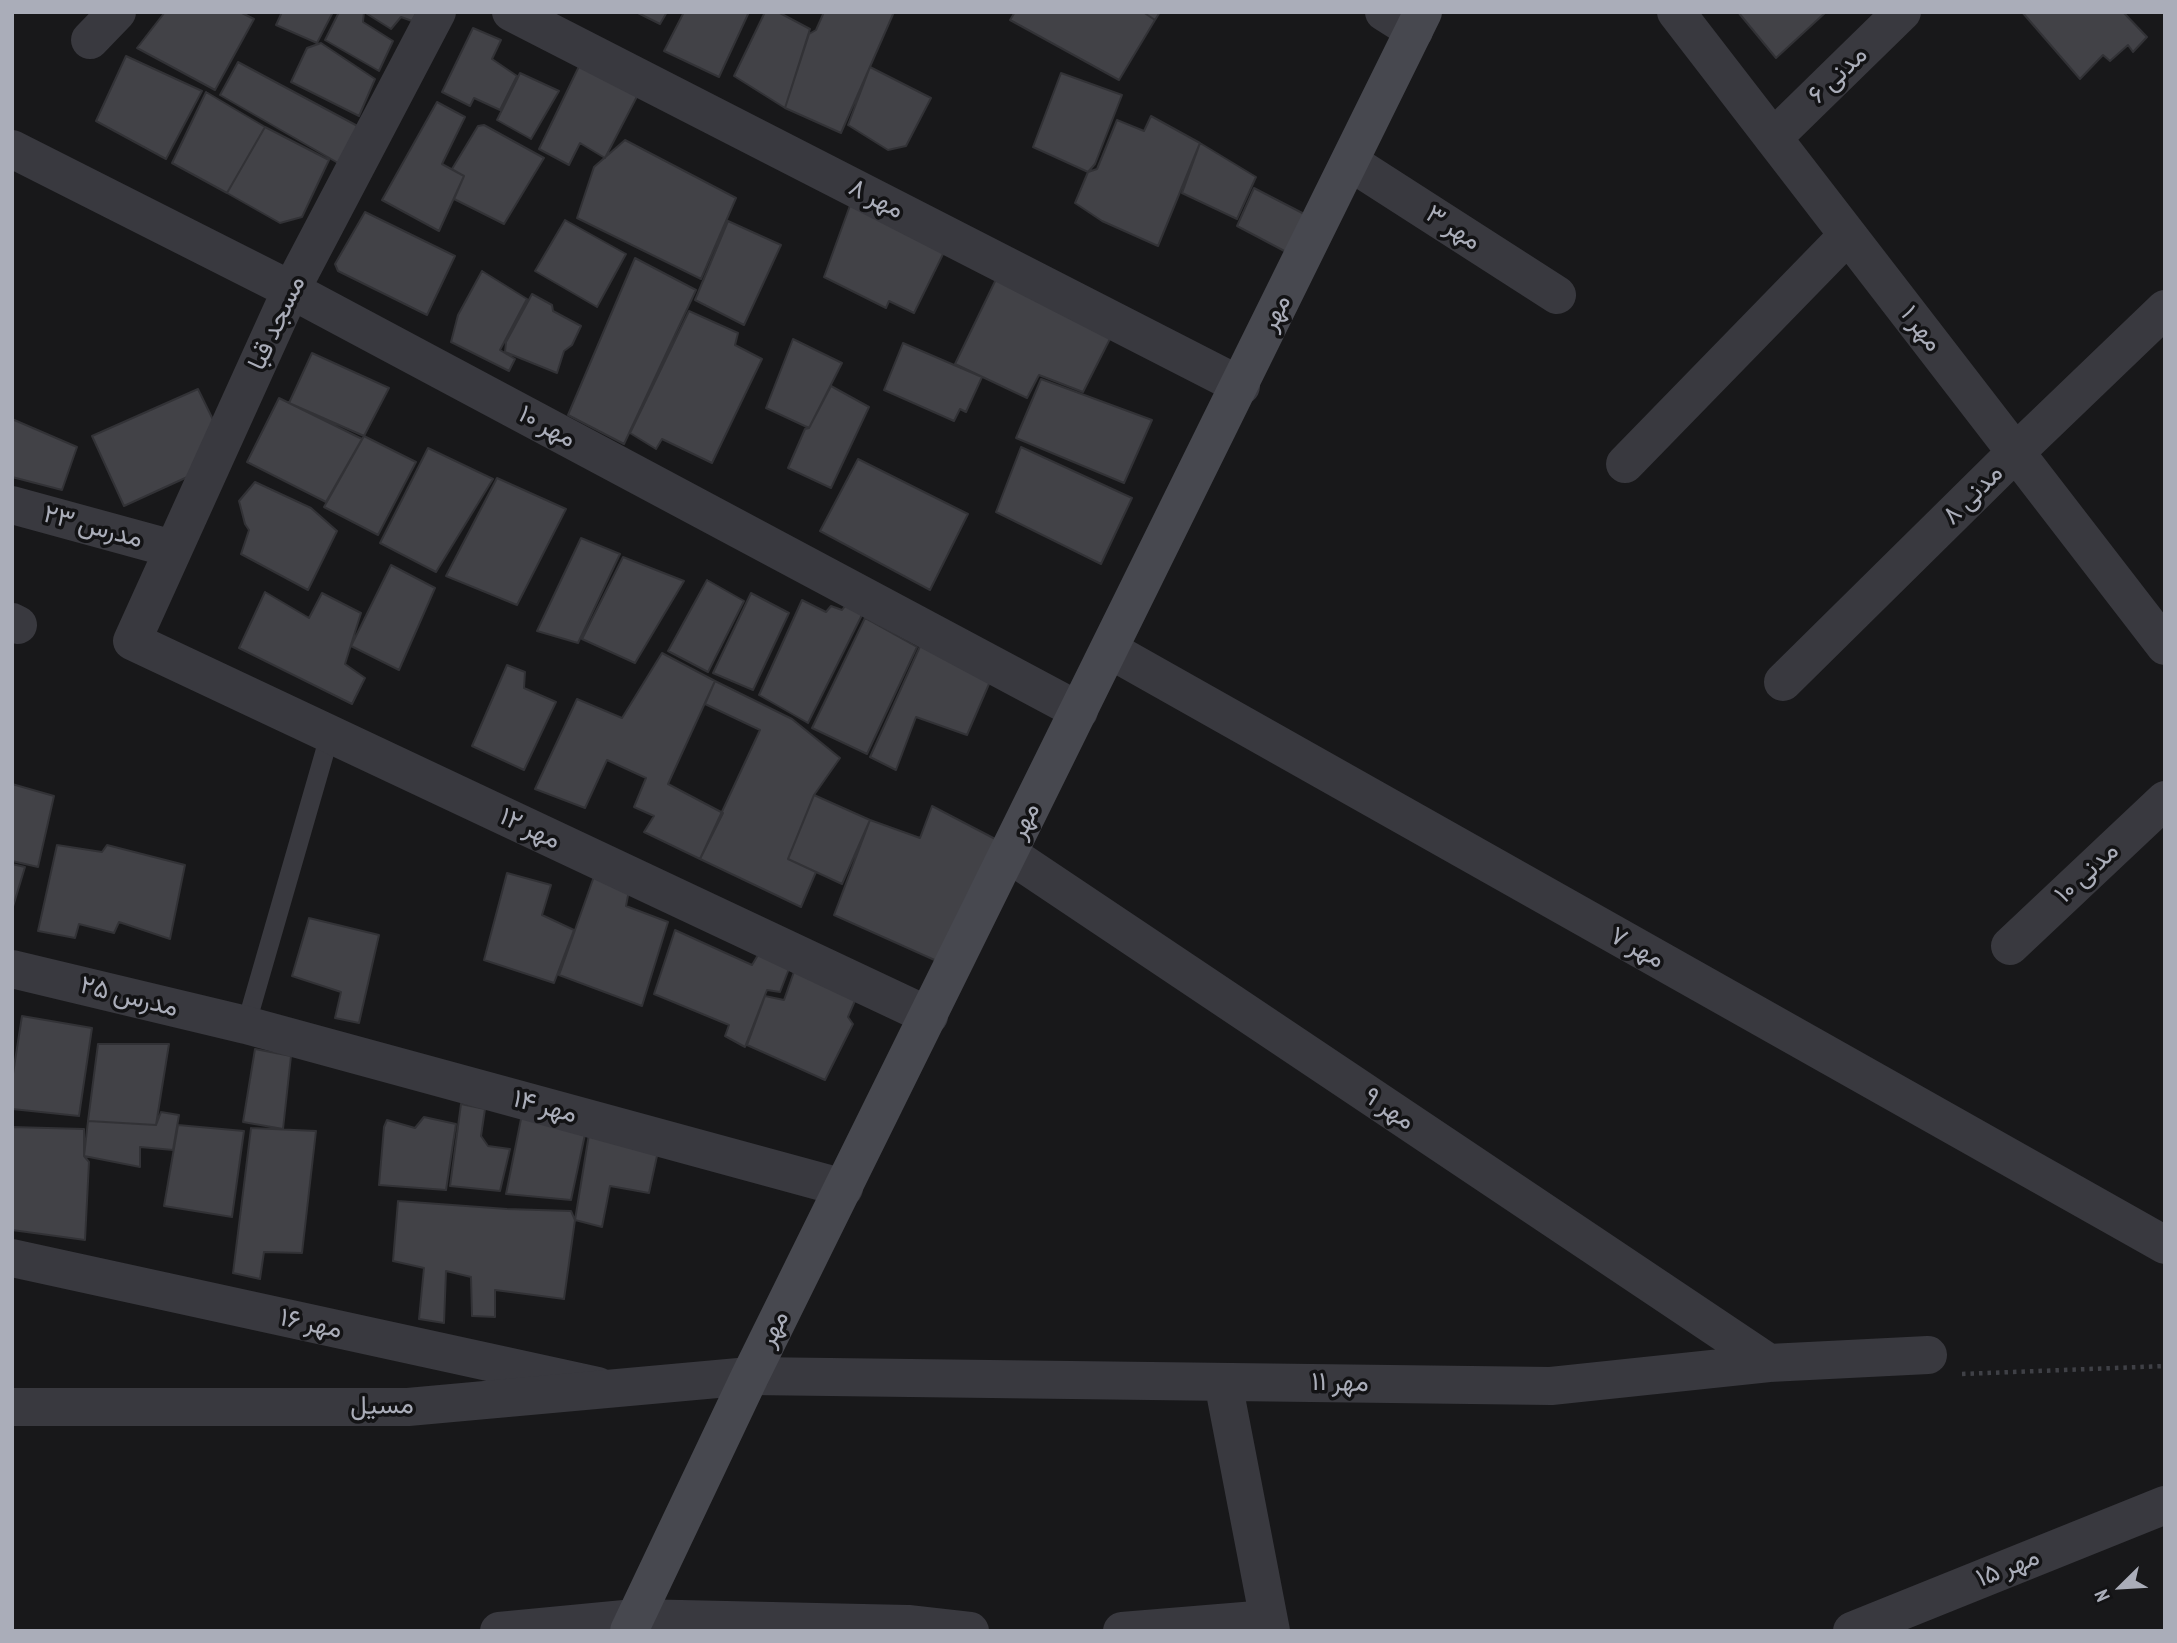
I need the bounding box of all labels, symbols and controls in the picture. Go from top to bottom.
street label: مدنی ۶ [1802,39,1874,111]
street label: مهر ۸ [843,172,909,226]
street label: مهر ۳ [1420,199,1486,257]
street label: مسجد قبا [242,271,312,375]
street label: مهر [1254,290,1298,336]
street label: مهر ۱ [1893,300,1949,358]
street label: مهر ۱۰ [513,399,581,455]
street label: مدنی ۸ [1936,458,2010,532]
street label: مدرس ۲۳ [40,499,146,555]
street label: مهر [1003,798,1047,844]
street label: مهر ۱۲ [495,801,565,857]
street label: مدنی ۱۰ [2049,836,2125,910]
street label: مهر ۷ [1604,920,1670,976]
street label: مدرس ۲۵ [77,970,181,1024]
street label: مهر ۹ [1358,1081,1420,1137]
street label: مهر ۱۴ [510,1084,580,1130]
street label: مهر ۱۶ [277,1302,345,1346]
street label: مهر [752,1306,796,1352]
street label: مهر ۱۱ [1311,1367,1369,1399]
street label: مسیل [350,1390,414,1422]
street label: مهر ۱۵ [1972,1541,2044,1595]
north arrow [2086,1552,2156,1622]
text: N [2089,1586,2115,1605]

